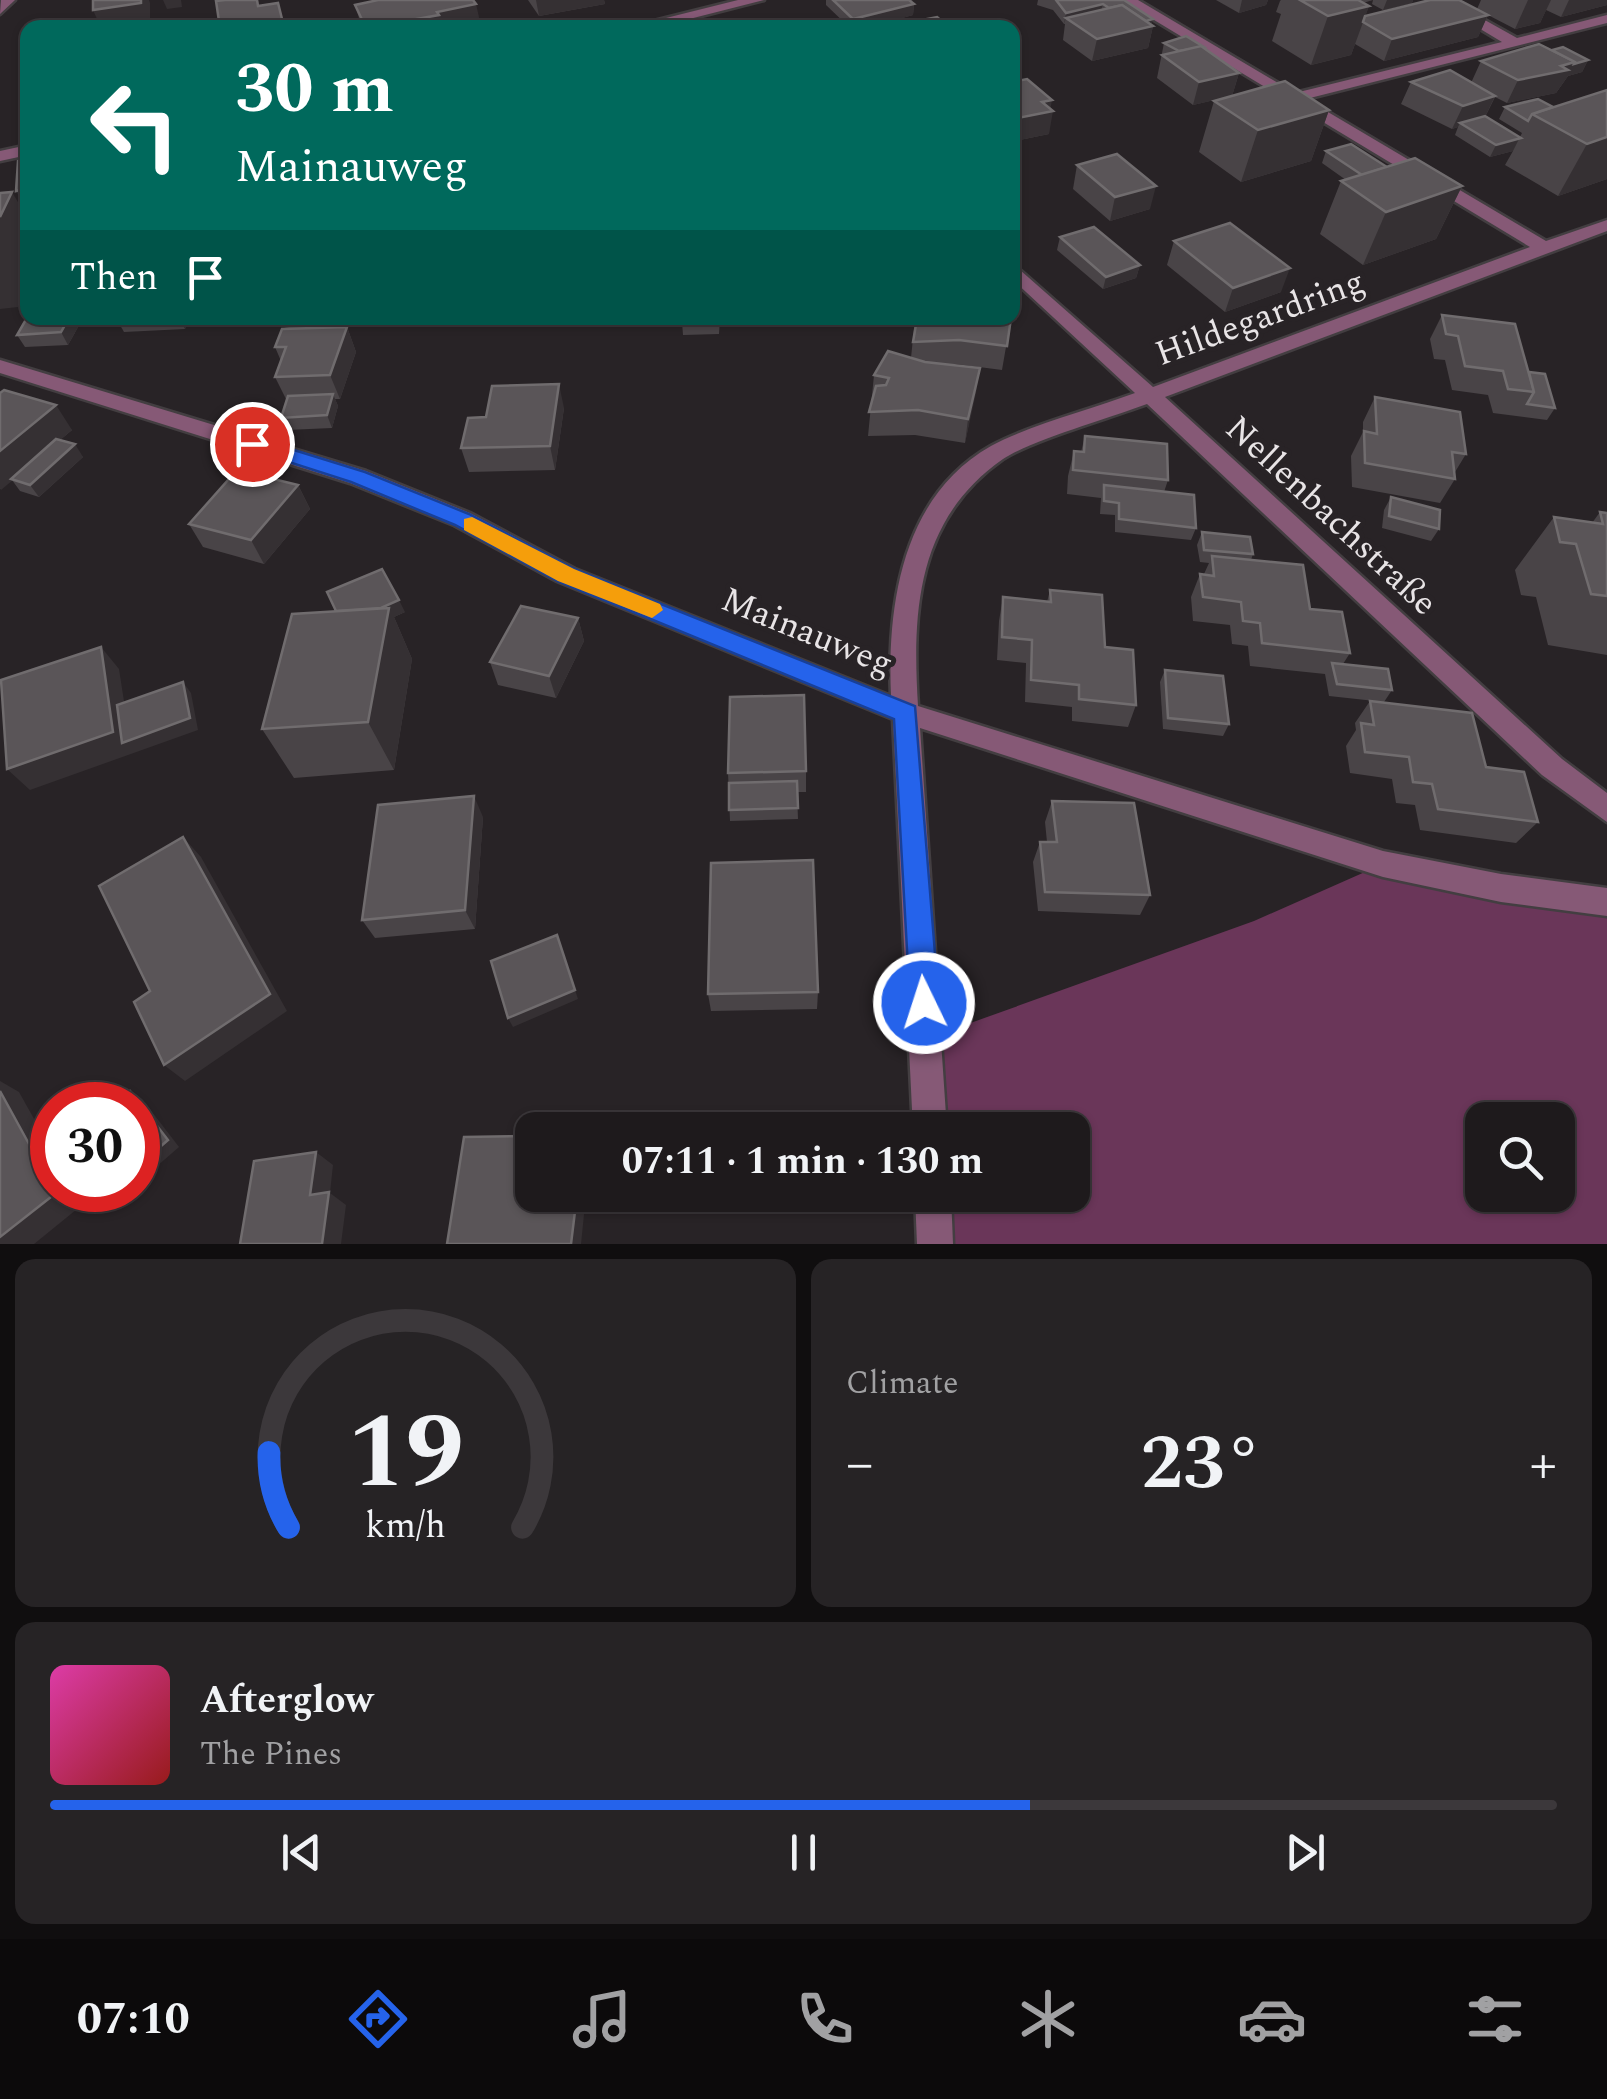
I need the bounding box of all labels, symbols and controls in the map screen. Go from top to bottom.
text: 30 m [235,37,394,143]
icon: left [70,60,200,190]
text: Mainauweg [235,133,468,202]
text: Then [70,249,158,307]
icon: arrive [178,250,233,305]
street label: Hildegardring [1148,256,1372,380]
pin [210,402,295,487]
street label: Nellenbachstraße [1213,403,1449,629]
icon: arrive [225,417,280,472]
street label: Mainauweg [713,574,901,690]
position arrow [872,951,976,1055]
speed limit sign: 30 [30,1082,160,1212]
map controls [1465,1102,1575,1212]
button: search [1465,1102,1575,1212]
text: 07:11 · 1 min · 130 m [622,1133,983,1191]
text: Climate [846,1359,958,1408]
text: 19 [347,1375,464,1533]
text: 23° [1141,1408,1262,1522]
text: − [846,1423,874,1506]
text: + [1529,1423,1557,1506]
text: km/h [365,1499,446,1554]
text: Afterglow [200,1672,373,1730]
text: The Pines [200,1730,342,1779]
icon: previous [274,1825,329,1880]
icon: pause [776,1825,831,1880]
icon: next [1278,1825,1333,1880]
icon: directions [343,1984,413,2054]
icon: music [567,1984,637,2054]
icon: phone [790,1984,860,2054]
icon: climate [1013,1984,1083,2054]
icon: car [1237,1984,1307,2054]
icon: filters [1460,1984,1530,2054]
text: 07:10 [77,1985,190,2054]

